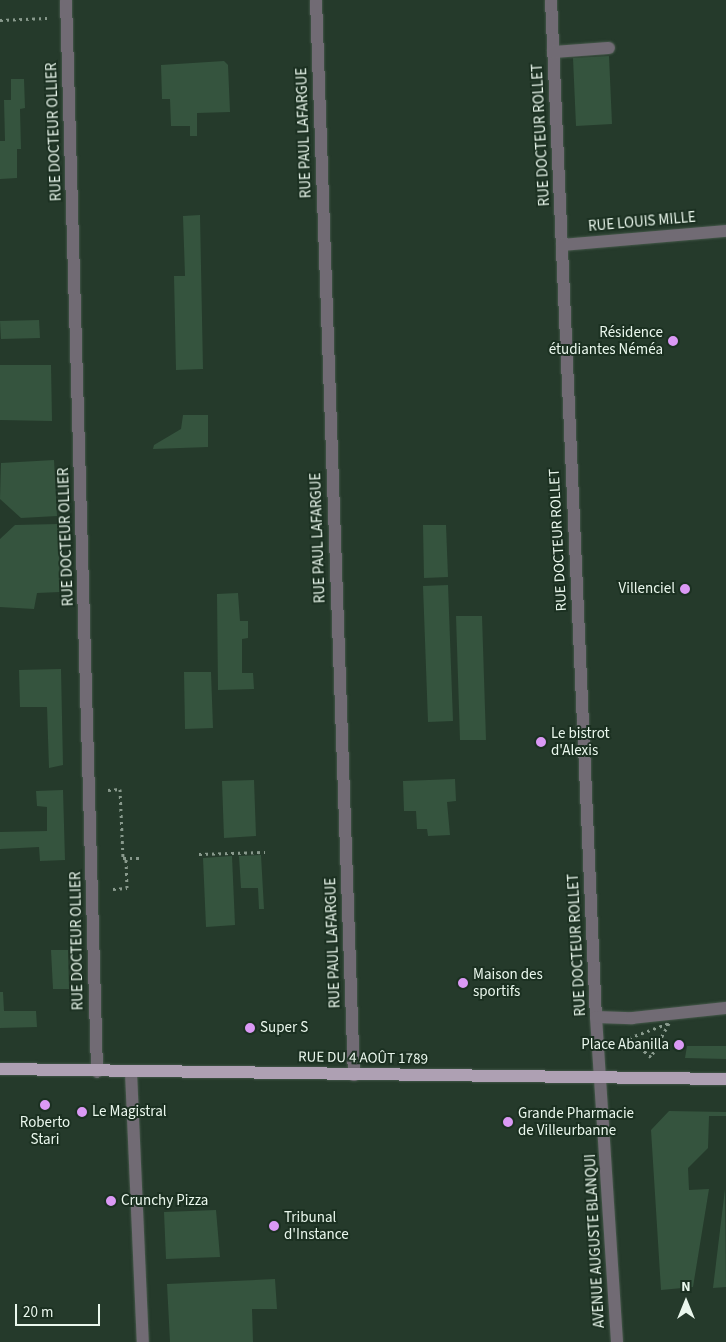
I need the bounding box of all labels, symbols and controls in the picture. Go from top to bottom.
street label: RUE DOCTEUR OLLIER [43,62,65,202]
street label: RUE DOCTEUR ROLLET [528,63,554,207]
street label: RUE PAUL LAFARGUE [293,67,315,199]
street label: RUE LOUIS MILLE [587,208,697,236]
place label: Résidence étudiantes Néméa [549,323,663,358]
marker: Résidence étudiantes Néméa [667,335,679,347]
street label: RUE DOCTEUR OLLIER [55,467,77,607]
street label: RUE DOCTEUR ROLLET [545,468,571,612]
street label: RUE PAUL LAFARGUE [307,472,329,604]
place label: Villenciel [618,580,675,598]
marker: Villenciel [679,583,691,595]
place label: Le bistrot d'Alexis [551,724,610,759]
marker: Le bistrot d'Alexis [535,736,547,748]
street label: RUE DOCTEUR OLLIER [67,872,87,1010]
street label: RUE DOCTEUR ROLLET [564,873,590,1017]
street label: RUE PAUL LAFARGUE [322,877,344,1009]
place label: Maison des sportifs [473,965,543,1000]
marker: Maison des sportifs [457,977,469,989]
place label: Super S [260,1019,308,1037]
marker: Super S [244,1022,256,1034]
place label: Place Abanilla [581,1036,669,1054]
marker: Place Abanilla [673,1039,685,1051]
street label: RUE DU 4 AOÛT 1789 [298,1048,428,1068]
marker: Roberto Stari [39,1099,51,1111]
place label: Le Magistral [92,1103,167,1121]
place label: Grande Pharmacie de Villeurbanne [518,1104,634,1139]
marker: Le Magistral [76,1106,88,1118]
place label: Roberto Stari [20,1113,70,1148]
marker: Grande Pharmacie de Villeurbanne [502,1116,514,1128]
street label: AVENUE AUGUSTE BLANQUI [581,1153,609,1329]
place label: Crunchy Pizza [121,1192,208,1210]
marker: Crunchy Pizza [105,1195,117,1207]
place label: Tribunal d'Instance [284,1208,349,1243]
marker: Tribunal d'Instance [268,1220,280,1232]
north arrow [661,1277,711,1327]
text: N [681,1277,691,1297]
scale bar [18,1294,102,1326]
text: 20 m [23,1302,53,1323]

